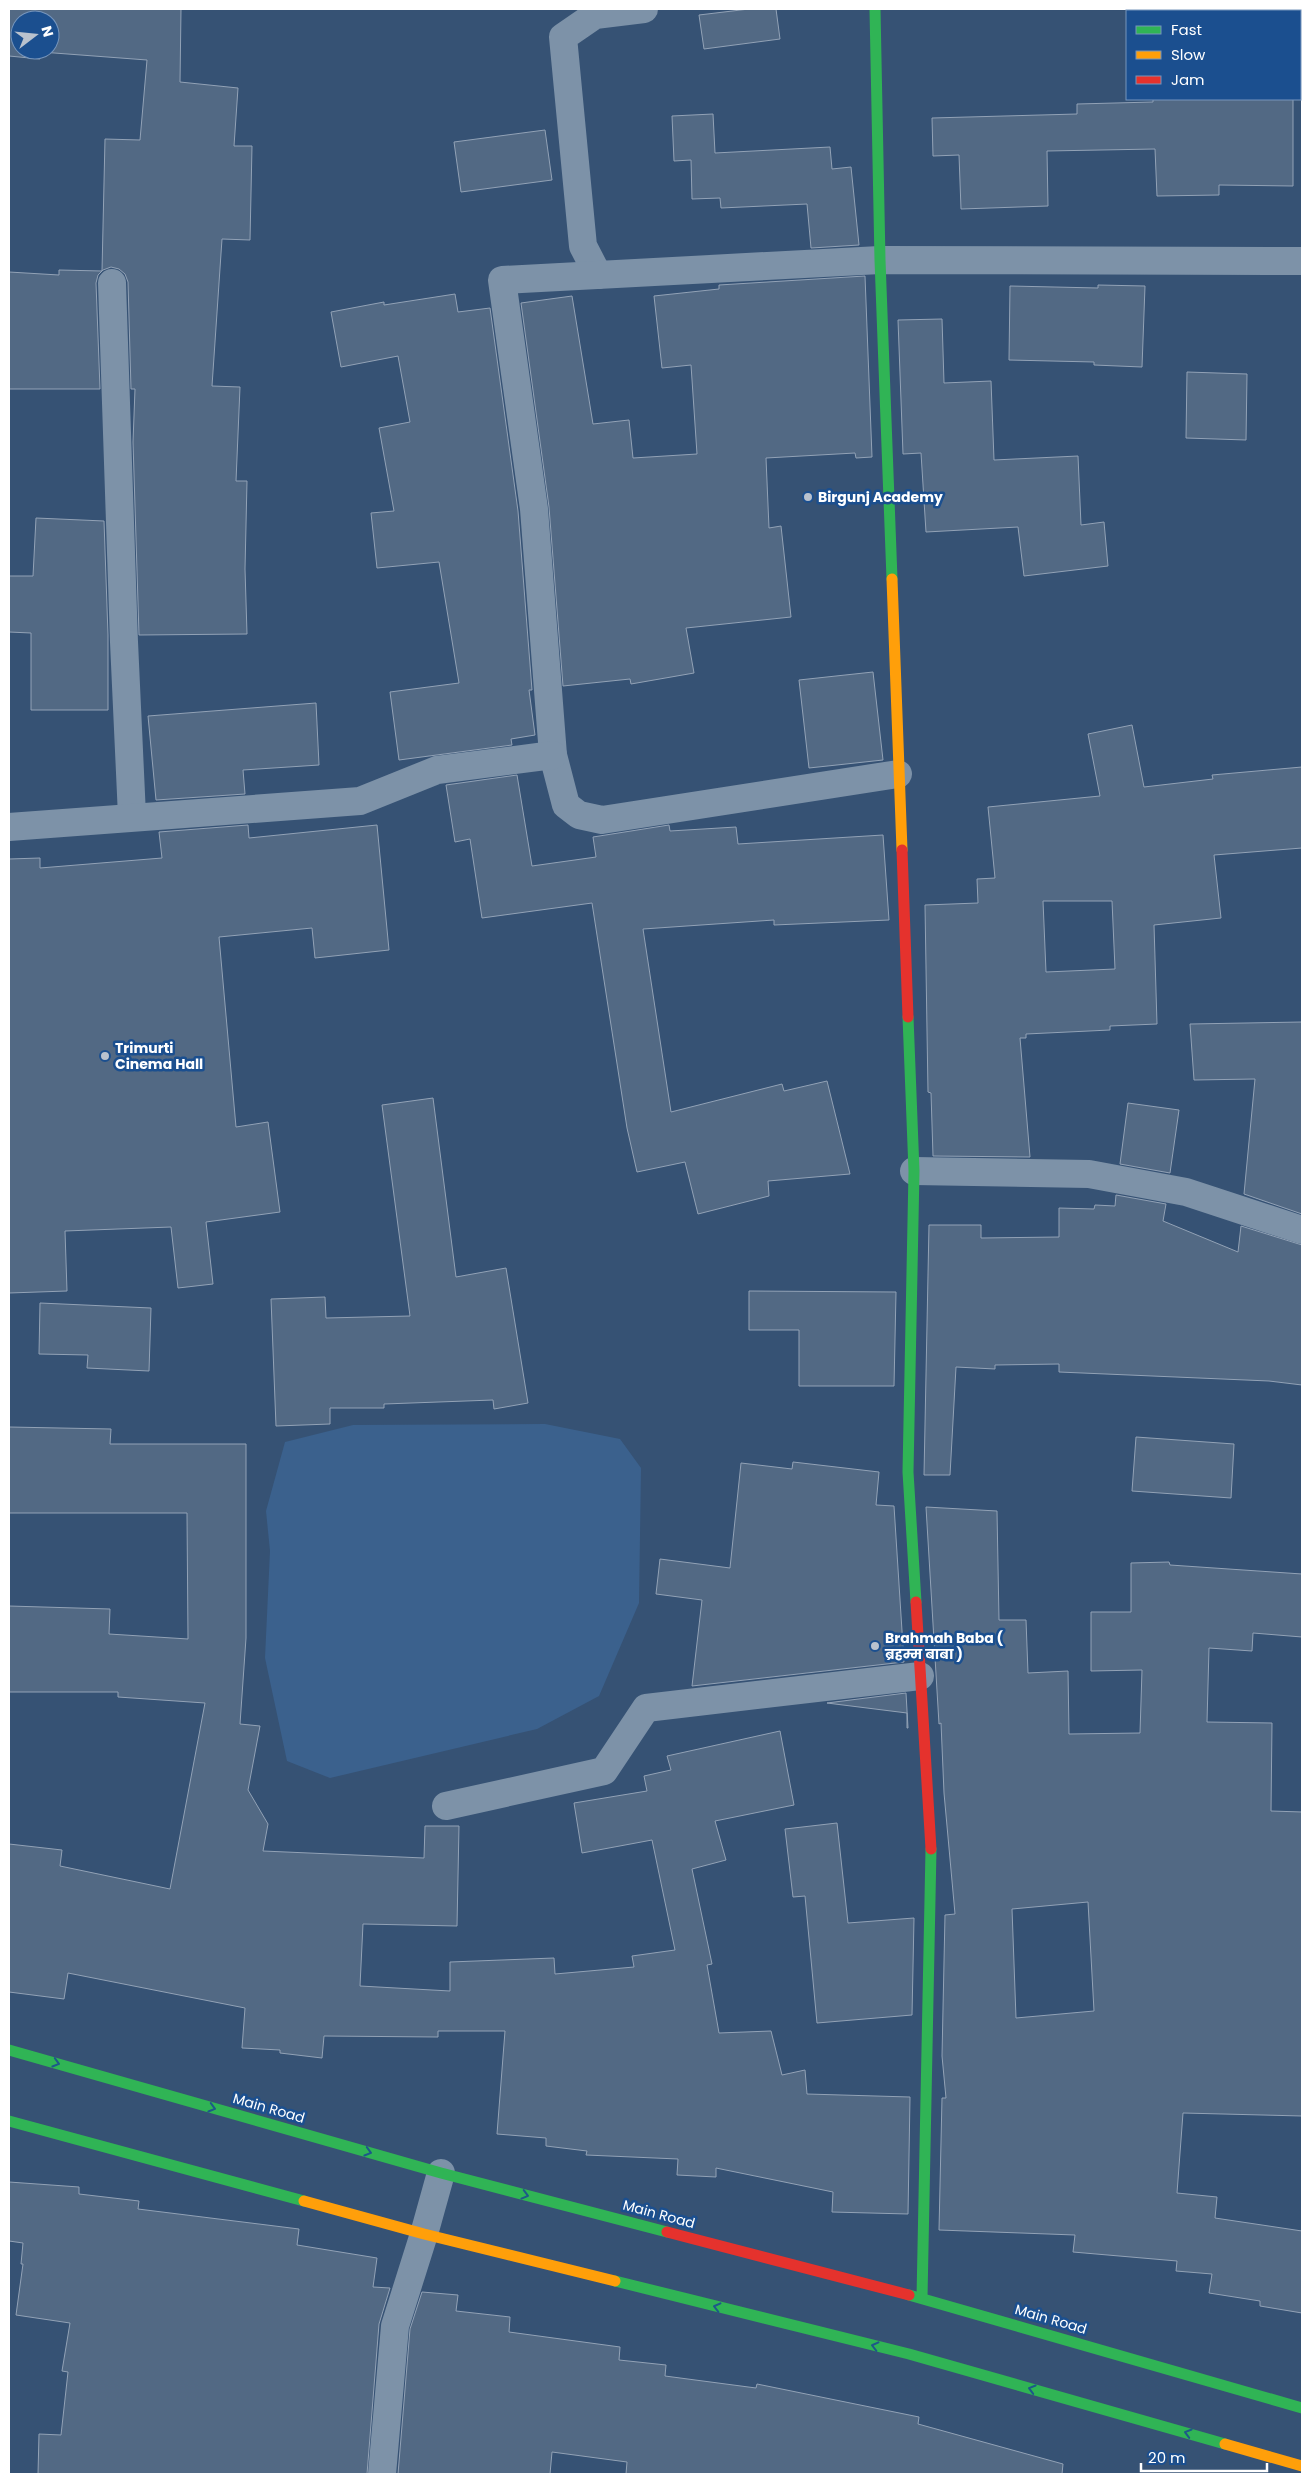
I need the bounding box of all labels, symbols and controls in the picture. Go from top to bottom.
north arrow [10,10,60,60]
legend [1126,10,1301,100]
text: Fast [1171,19,1202,40]
text: N [36,24,59,39]
text: Slow [1171,44,1206,65]
text: Jam [1171,69,1205,90]
place label: Birgunj Academy [818,487,943,507]
marker: Birgunj Academy [802,491,814,503]
place label: Trimurti Cinema Hall [115,1038,203,1074]
marker: Trimurti Cinema Hall [99,1050,111,1062]
place label: Brahmah Baba ( ब्रहम्म बाबा ) [884,1628,1004,1664]
marker: Brahmah Baba ( ब्रहम्म बाबा ) [869,1640,881,1652]
one-way arrow [51,2058,59,2068]
street label: Main Road [231,2088,307,2128]
one-way arrow [207,2102,216,2112]
one-way arrow [364,2146,373,2157]
one-way arrow [521,2189,529,2199]
street label: Main Road [621,2195,697,2233]
street label: Main Road [1013,2299,1089,2339]
one-way arrow [713,2302,722,2313]
one-way arrow [871,2341,880,2352]
one-way arrow [1028,2384,1036,2394]
one-way arrow [1184,2429,1193,2439]
scale bar [1141,2440,1267,2472]
text: 20 m [1148,2447,1186,2468]

